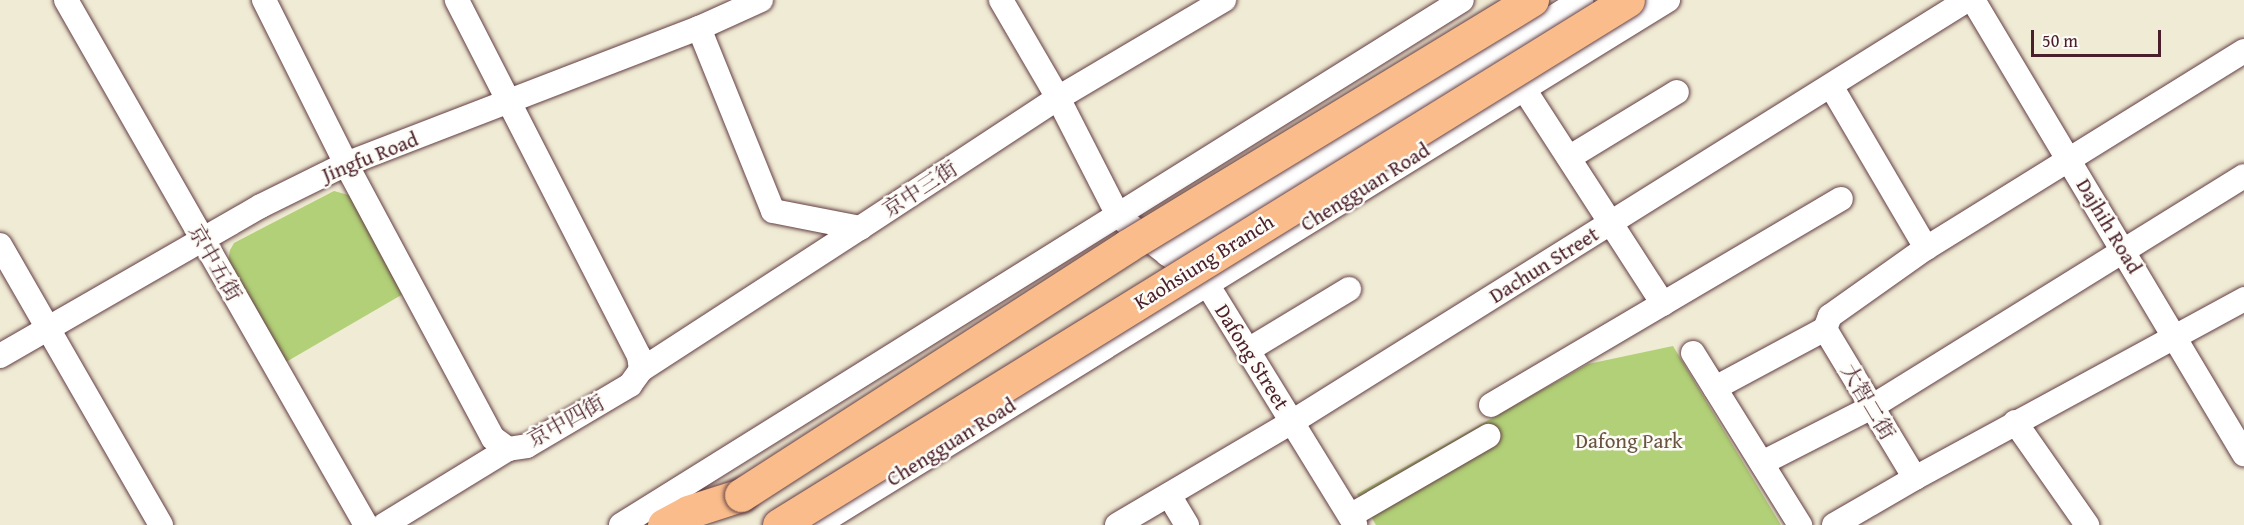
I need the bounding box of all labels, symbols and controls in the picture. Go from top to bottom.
scale bar [2034,18,2164,56]
text: 50 m [2042,27,2078,54]
street label: Jingfu Road [318,126,422,188]
street label: Chengguan Road [1296,137,1434,237]
street label: 京中三街 [878,156,962,222]
street label: Dajhih Road [2071,174,2147,278]
street label: Kaohsiung Branch [1129,209,1279,315]
street label: 京中五街 [183,220,247,306]
street label: Dachun Street [1485,221,1603,309]
street label: Dafong Street [1209,299,1295,415]
street label: 大智二街 [1836,360,1900,444]
street label: 京中四街 [523,390,609,452]
street label: Chengguan Road [882,392,1020,492]
park label: Dafong Park [1575,428,1683,454]

